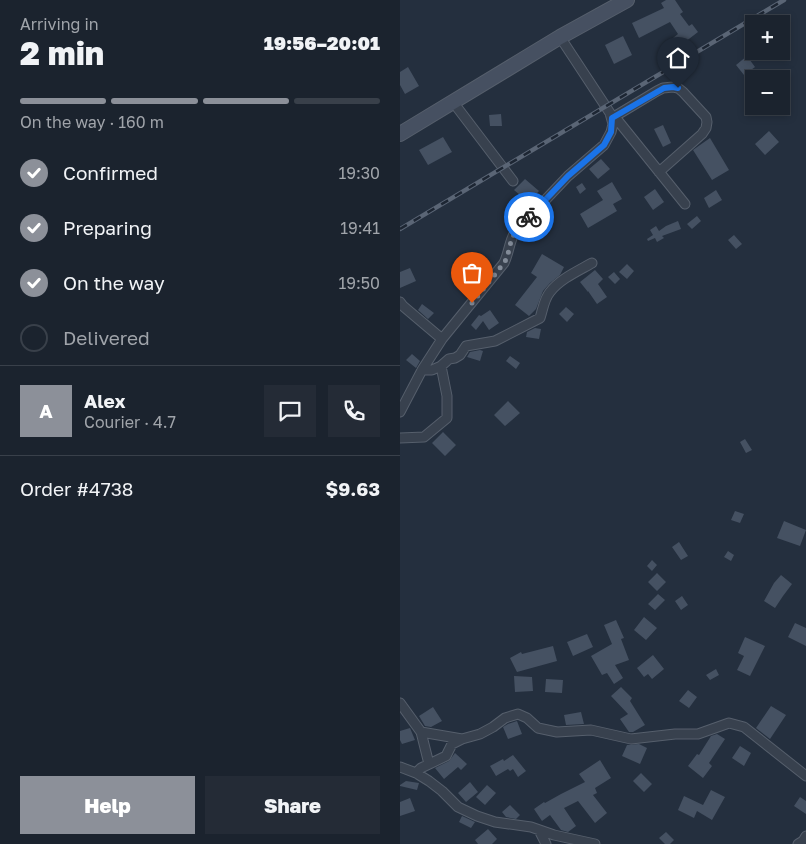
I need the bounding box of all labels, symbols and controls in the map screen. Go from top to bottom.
text: Arriving in [20,14,99,34]
map controls [745,15,790,115]
button: + [745,15,790,60]
text: 19:56–20:01 [264,31,380,54]
text: 2 min [20,34,104,72]
pin [657,37,699,88]
icon: home [664,44,692,72]
button: − [745,70,790,115]
text: On the way · 160 m [20,112,164,132]
icon: check [20,159,48,187]
text: Confirmed [63,161,158,184]
text: 19:30 [338,163,380,183]
courier [504,192,554,242]
icon: bike [515,203,543,231]
icon: check [20,214,48,242]
text: Preparing [63,216,152,239]
text: 19:41 [340,218,380,238]
pin [451,252,493,303]
icon: bag [458,259,486,287]
icon: check [20,269,48,297]
text: On the way [63,271,165,294]
text: 19:50 [339,273,380,293]
text: Delivered [63,326,150,349]
button: chat [264,385,316,437]
button: phone [328,385,380,437]
text: Alex [84,389,125,412]
text: A [39,399,53,422]
text: Courier · 4.7 [84,412,176,432]
text: Order #4738 [20,477,133,500]
text: $9.63 [325,477,380,500]
button: Help [20,776,195,834]
button: Share [205,776,380,834]

